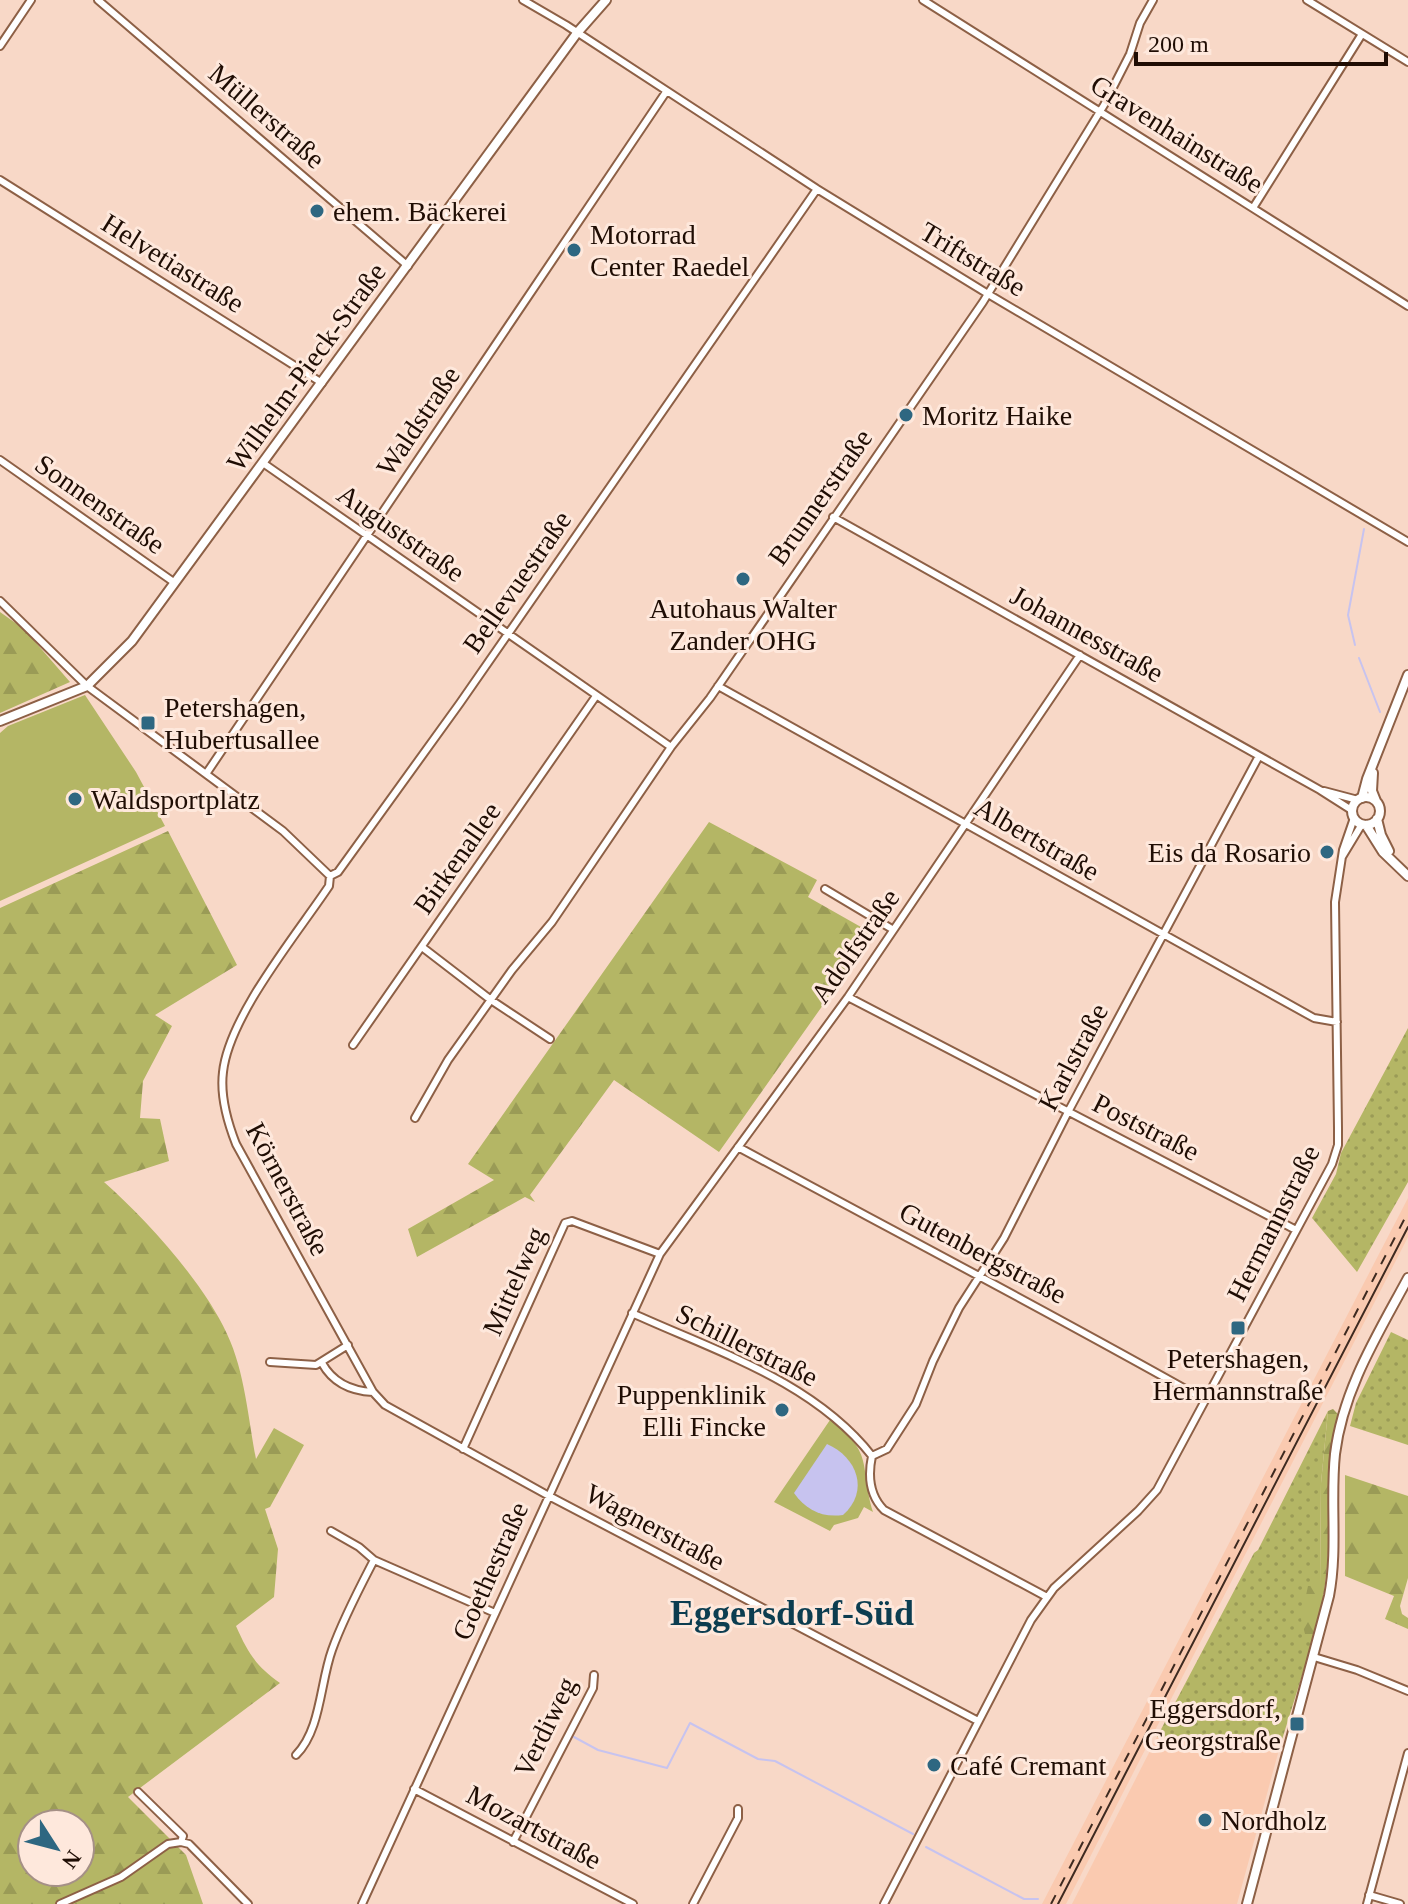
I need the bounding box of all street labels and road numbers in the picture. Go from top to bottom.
street label: Müllerstraße [203,57,331,175]
street label: Gravenhainstraße [1085,69,1269,199]
street label: Helvetiastraße [96,207,250,319]
street label: Triftstraße [915,216,1031,302]
street label: Wilhelm-Pieck-Straße [220,257,392,477]
street label: Waldstraße [370,360,466,482]
street label: Brunnerstraße [762,423,878,571]
street label: Sonnenstraße [29,448,171,560]
street label: Auguststraße [332,478,470,588]
street label: Bellevuestraße [457,505,577,659]
street label: Johannesstraße [1005,579,1169,689]
street label: Albertstraße [969,791,1105,887]
street label: Birkenallee [407,796,507,920]
street label: Adolfstraße [804,883,906,1009]
street label: Karlstraße [1032,998,1114,1116]
street label: Poststraße [1088,1087,1204,1167]
street label: Körnerstraße [240,1117,336,1261]
street label: Hermannstraße [1220,1140,1326,1306]
street label: Gutenbergstraße [894,1196,1072,1310]
street label: Mittelweg [476,1222,552,1340]
street label: Schillerstraße [671,1297,823,1393]
street label: Wagnerstraße [580,1477,730,1577]
street label: Goethestraße [446,1497,534,1645]
street label: Verdiweg [508,1672,582,1782]
street label: Mozartstraße [462,1779,606,1875]

